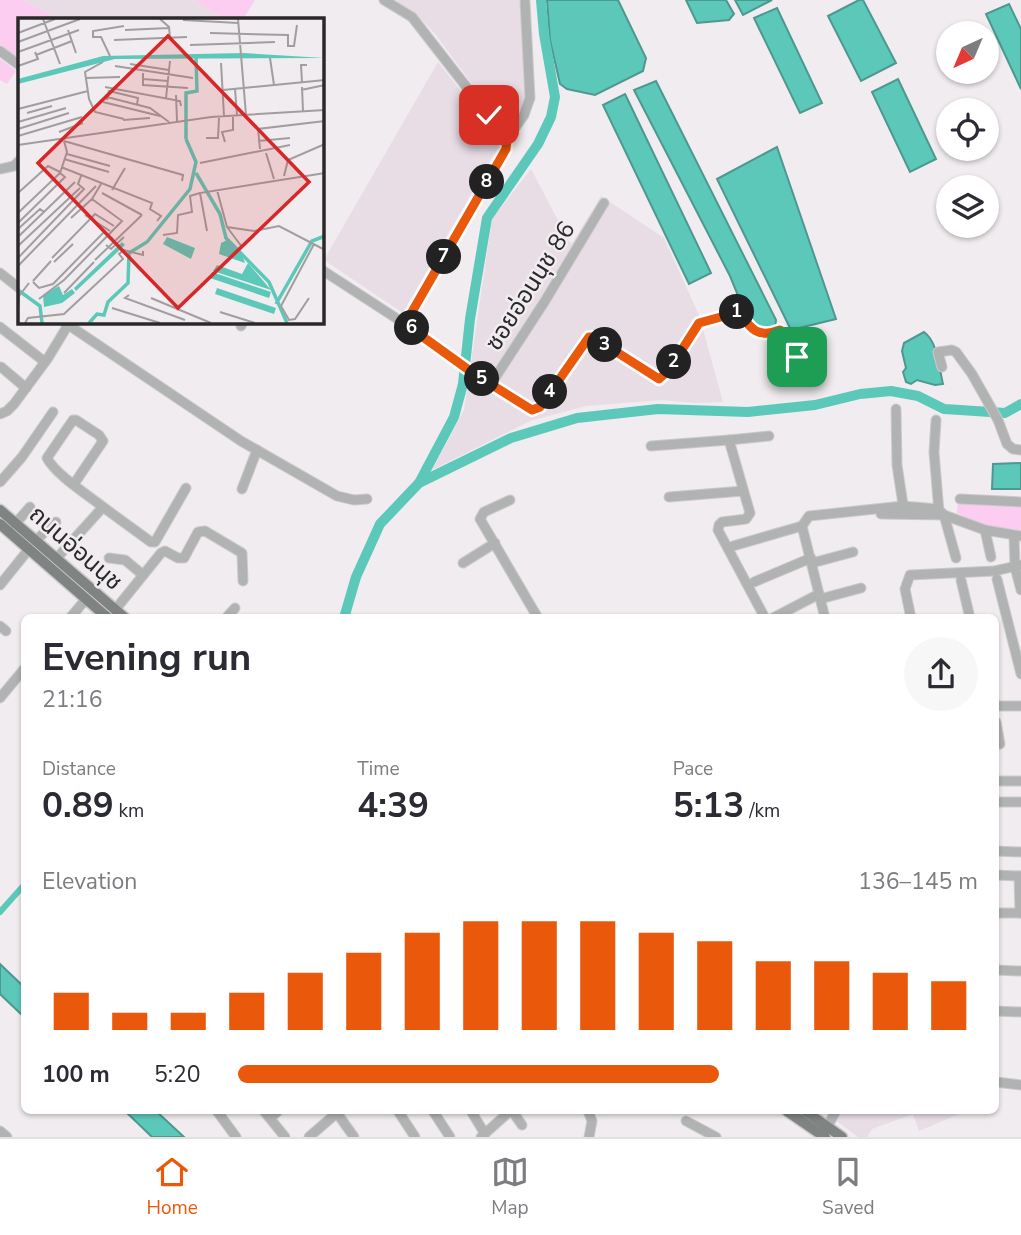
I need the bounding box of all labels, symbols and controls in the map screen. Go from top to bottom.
inset map [18,18,324,324]
north arrow [936,21,999,84]
map controls [936,21,999,238]
pin [459,85,519,145]
icon: check [470,96,508,134]
button: locate [936,98,999,161]
pin: 8 [470,164,504,200]
text: 8 [481,168,492,194]
button: layers [936,175,999,238]
street label: ซอยอ่อนนุช 86 [478,215,582,357]
pin: 7 [426,240,462,274]
text: 7 [438,243,449,269]
pin: 1 [720,294,754,330]
text: 1 [731,298,742,324]
pin: 6 [394,310,430,346]
text: 6 [406,314,417,340]
pin [767,327,827,387]
pin: 3 [588,328,622,362]
text: 3 [599,331,610,357]
icon: arrive [778,338,816,376]
pin: 2 [656,344,692,380]
text: 2 [668,348,679,374]
pin: 5 [464,362,500,396]
text: 5 [476,365,487,391]
pin: 4 [532,374,568,410]
text: 4 [544,378,555,404]
street label: ถนนอ่อนนุช [22,499,130,597]
text: Evening run [42,632,251,683]
button: share [904,637,978,711]
text: 21:16 [42,684,102,715]
text: Distance [42,756,116,782]
text: Time [357,756,400,782]
text: Pace [673,756,713,782]
text: 0.89 [42,782,114,829]
text: 4:39 [357,782,429,829]
text: 5:13 [673,782,744,829]
text: km [114,798,144,824]
text: /km [744,798,780,824]
text: Elevation [42,866,137,897]
text: 136–145 m [858,866,978,897]
text: 100 m [42,1059,110,1090]
text: 5:20 [154,1059,201,1090]
tab: Home [147,1153,198,1221]
tab: Map [491,1153,529,1221]
tab: Saved [822,1153,874,1221]

